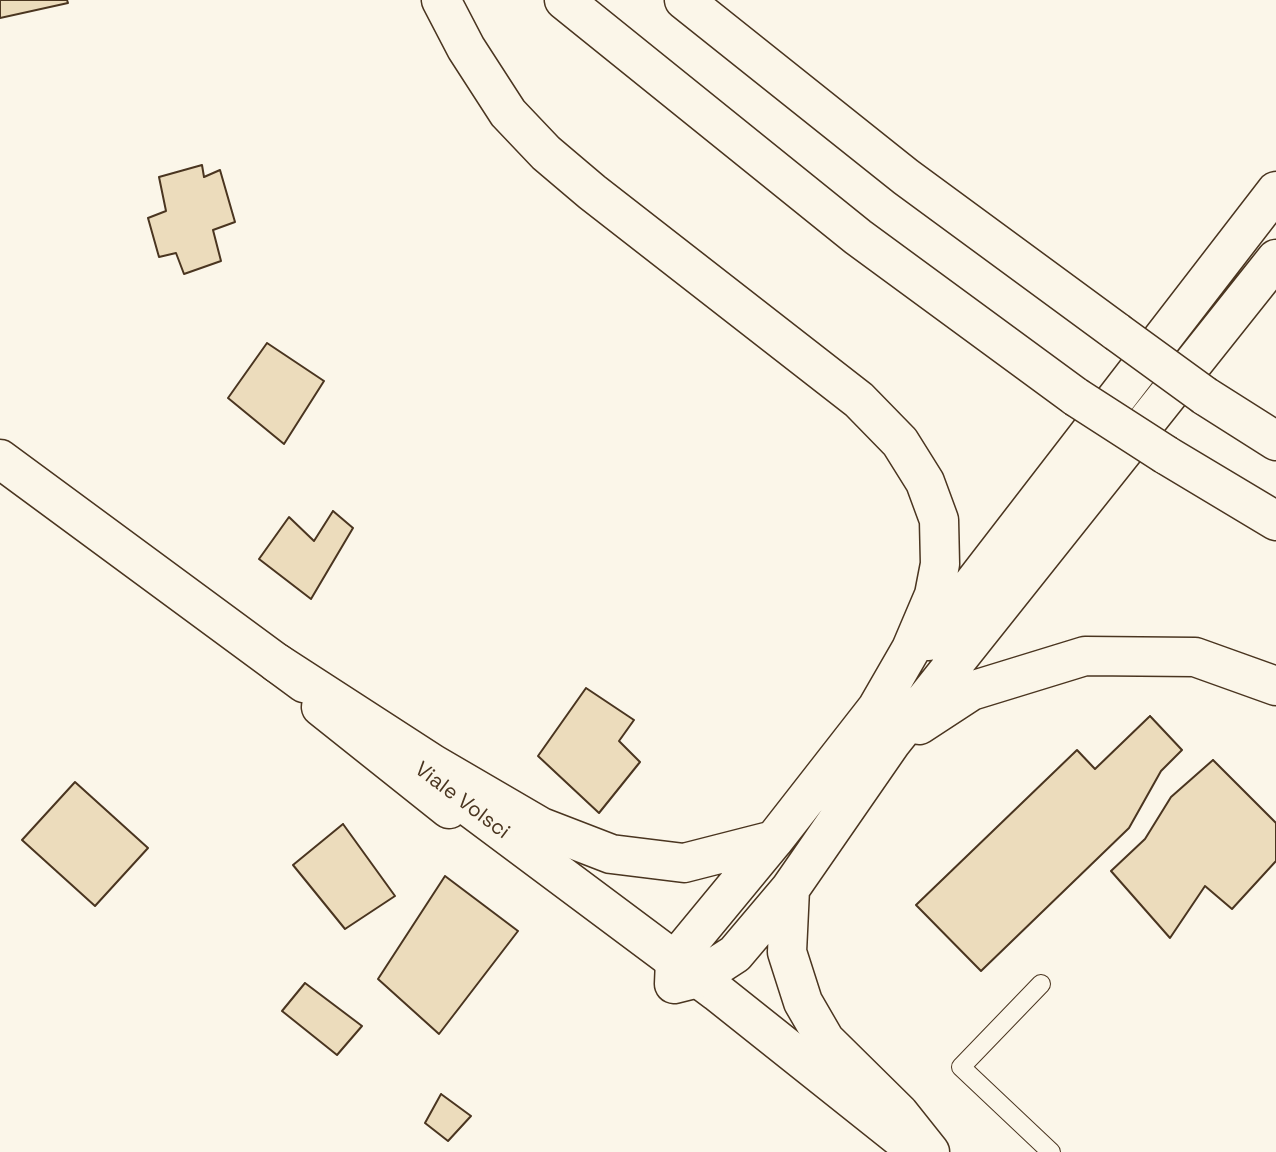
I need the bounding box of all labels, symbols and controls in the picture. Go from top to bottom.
street label: Viale Volsci [410,757,514,845]

